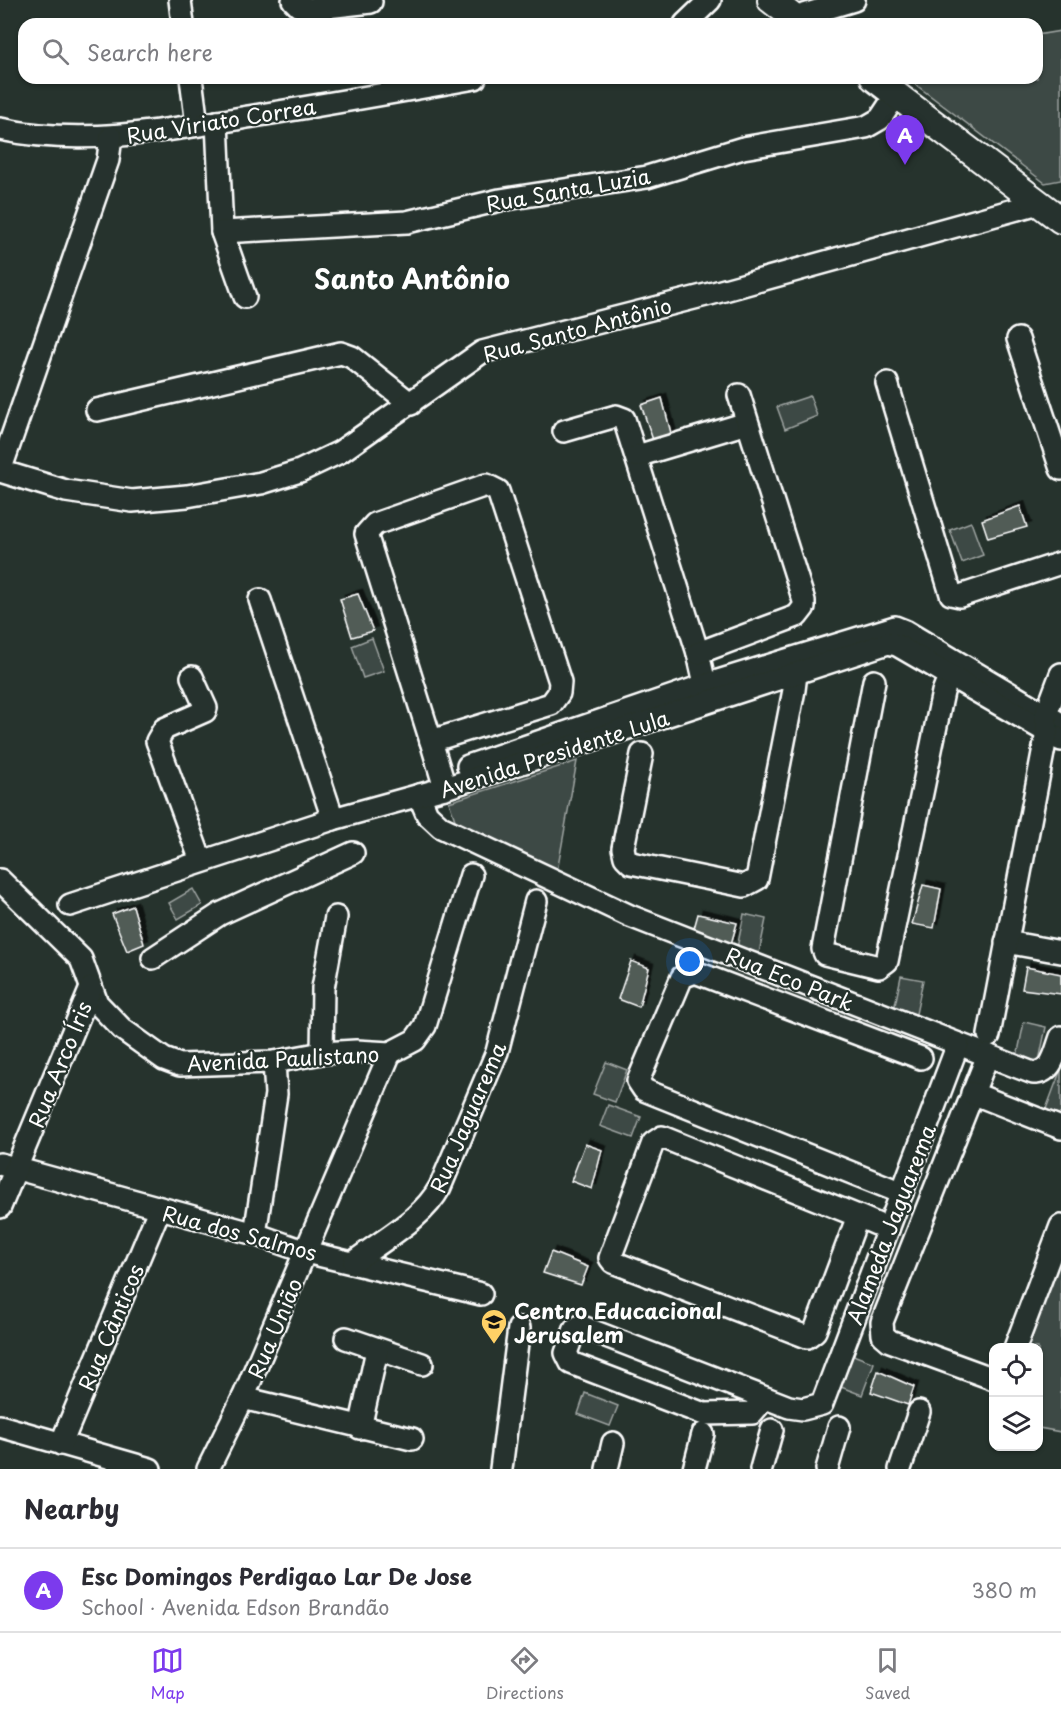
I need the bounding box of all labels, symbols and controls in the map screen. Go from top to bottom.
search box [18,18,1043,84]
icon: search [39,35,72,68]
text: Search here [87,35,213,68]
street label: Rua Viriato Correa [124,89,319,151]
pin: A [886,116,924,165]
street label: Rua Santa Luzia [483,159,653,219]
district label: Santo Antônio [314,257,510,298]
street label: Rua Santo Antônio [479,288,675,370]
street label: Avenida Presidente Lula [435,701,673,805]
street label: Rua Eco Park [721,938,859,1018]
your location [675,947,704,976]
street label: Rua Arco Íris [19,996,99,1132]
street label: Rua Jaguarema [421,1036,513,1197]
street label: Avenida Paulistano [186,1037,380,1079]
street label: Alameda Jaguarema [837,1119,943,1329]
street label: Rua dos Salmos [159,1196,321,1268]
street label: Rua Cânticos [69,1259,151,1395]
street label: Rua União [238,1273,310,1383]
place label: Centro Educacional Jerusalem [514,1294,722,1350]
school or university icon: Centro Educacional Jerusalem [479,1307,509,1345]
map controls [989,1343,1043,1451]
button: locate [989,1343,1043,1397]
button: layers [989,1397,1043,1451]
text: Nearby [24,1489,119,1528]
text: Esc Domingos Perdigao Lar De Jose [81,1559,472,1592]
text: A [36,1575,51,1605]
text: 380 m [971,1575,1037,1605]
text: School · Avenida Edson Brandão [81,1592,389,1622]
tab: Map [151,1644,185,1704]
tab: Directions [486,1644,564,1704]
tab: Saved [865,1644,910,1704]

